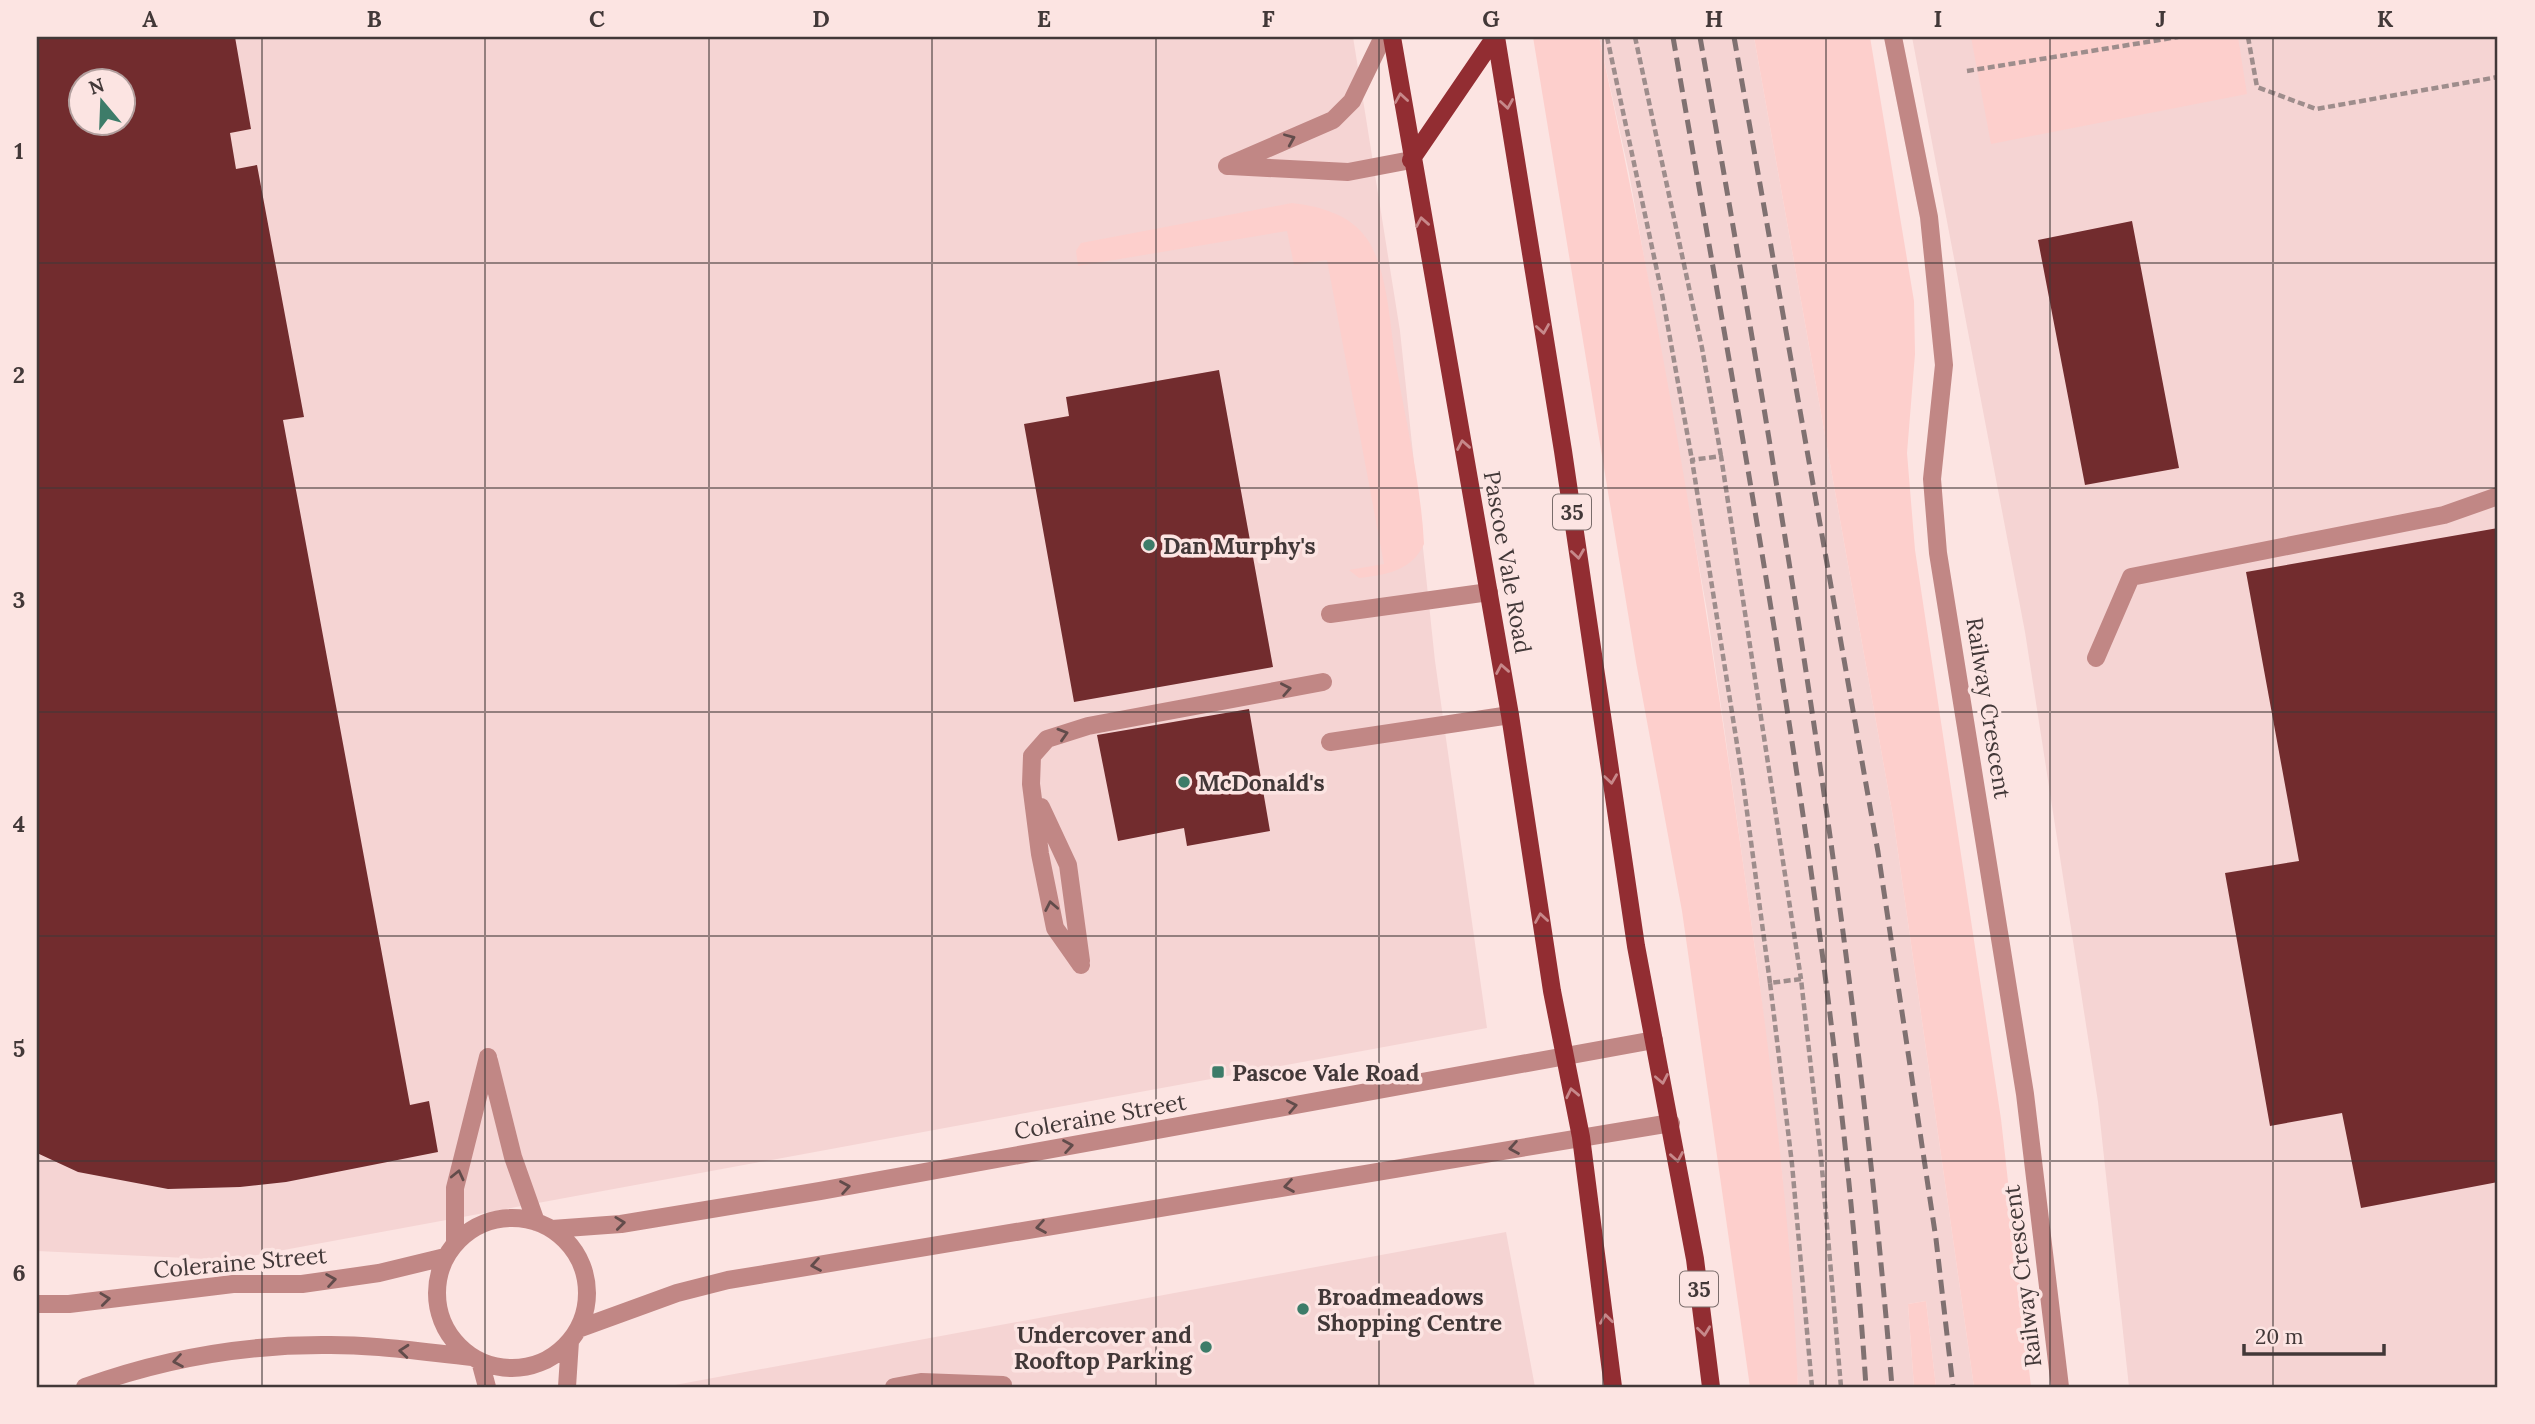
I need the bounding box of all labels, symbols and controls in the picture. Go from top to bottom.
text: A [142,4,158,33]
text: B [366,4,382,33]
text: C [589,4,605,33]
text: D [812,4,830,33]
text: E [1037,4,1051,33]
text: F [1261,4,1275,33]
text: G [1482,4,1500,33]
text: H [1705,4,1723,33]
text: I [1934,4,1942,33]
text: J [2156,4,2166,33]
text: K [2377,4,2394,33]
north arrow [66,66,136,136]
text: N [86,72,108,100]
one-way arrow [1394,92,1409,104]
one-way arrow [1499,98,1514,110]
one-way arrow [1283,133,1295,147]
text: 1 [14,136,24,165]
one-way arrow [1415,216,1430,227]
one-way arrow [1535,323,1550,335]
text: 2 [13,360,25,389]
one-way arrow [1456,439,1471,451]
street label: Pascoe Vale Road [1478,468,1538,656]
road number: 35 [1553,494,1591,530]
place label: Dan Murphy's [1163,531,1316,560]
marker: Dan Murphy's [1141,537,1157,553]
one-way arrow [1570,548,1585,559]
text: 3 [13,585,25,614]
street label: Railway Crescent [1960,615,2018,801]
one-way arrow [1495,664,1510,675]
one-way arrow [1280,682,1292,697]
one-way arrow [1057,727,1069,742]
place label: McDonald's [1198,768,1325,797]
one-way arrow [1604,773,1619,784]
marker: McDonald's [1176,774,1192,790]
text: 4 [13,809,25,838]
one-way arrow [1044,900,1059,912]
one-way arrow [1534,913,1549,924]
text: 5 [13,1034,25,1063]
place label: Pascoe Vale Road [1232,1058,1420,1087]
marker: Pascoe Vale Road [1210,1064,1226,1080]
one-way arrow [1654,1073,1669,1085]
street label: Coleraine Street [1012,1087,1188,1145]
one-way arrow [1565,1087,1580,1099]
one-way arrow [1286,1099,1298,1114]
one-way arrow [1062,1139,1074,1154]
one-way arrow [1508,1140,1520,1155]
one-way arrow [1669,1151,1684,1163]
one-way arrow [450,1169,465,1181]
one-way arrow [1283,1178,1295,1193]
one-way arrow [839,1180,851,1195]
street label: Railway Crescent [1996,1183,2048,1369]
one-way arrow [614,1216,626,1231]
one-way arrow [1035,1219,1047,1234]
street label: Coleraine Street [152,1240,328,1284]
one-way arrow [811,1257,822,1272]
text: 6 [12,1258,26,1287]
road number: 35 [1680,1272,1718,1306]
one-way arrow [325,1273,337,1288]
place label: Broadmeadows Shopping Centre [1317,1282,1502,1337]
one-way arrow [99,1292,111,1307]
marker: Broadmeadows Shopping Centre [1295,1301,1311,1317]
scale bar [2244,1312,2384,1356]
one-way arrow [1598,1314,1613,1325]
place label: Undercover and Rooftop Parking [1014,1320,1193,1375]
text: 20 m [2255,1323,2304,1350]
one-way arrow [1697,1325,1712,1337]
marker: Undercover and Rooftop Parking [1198,1339,1214,1355]
one-way arrow [399,1344,410,1359]
one-way arrow [172,1353,184,1368]

